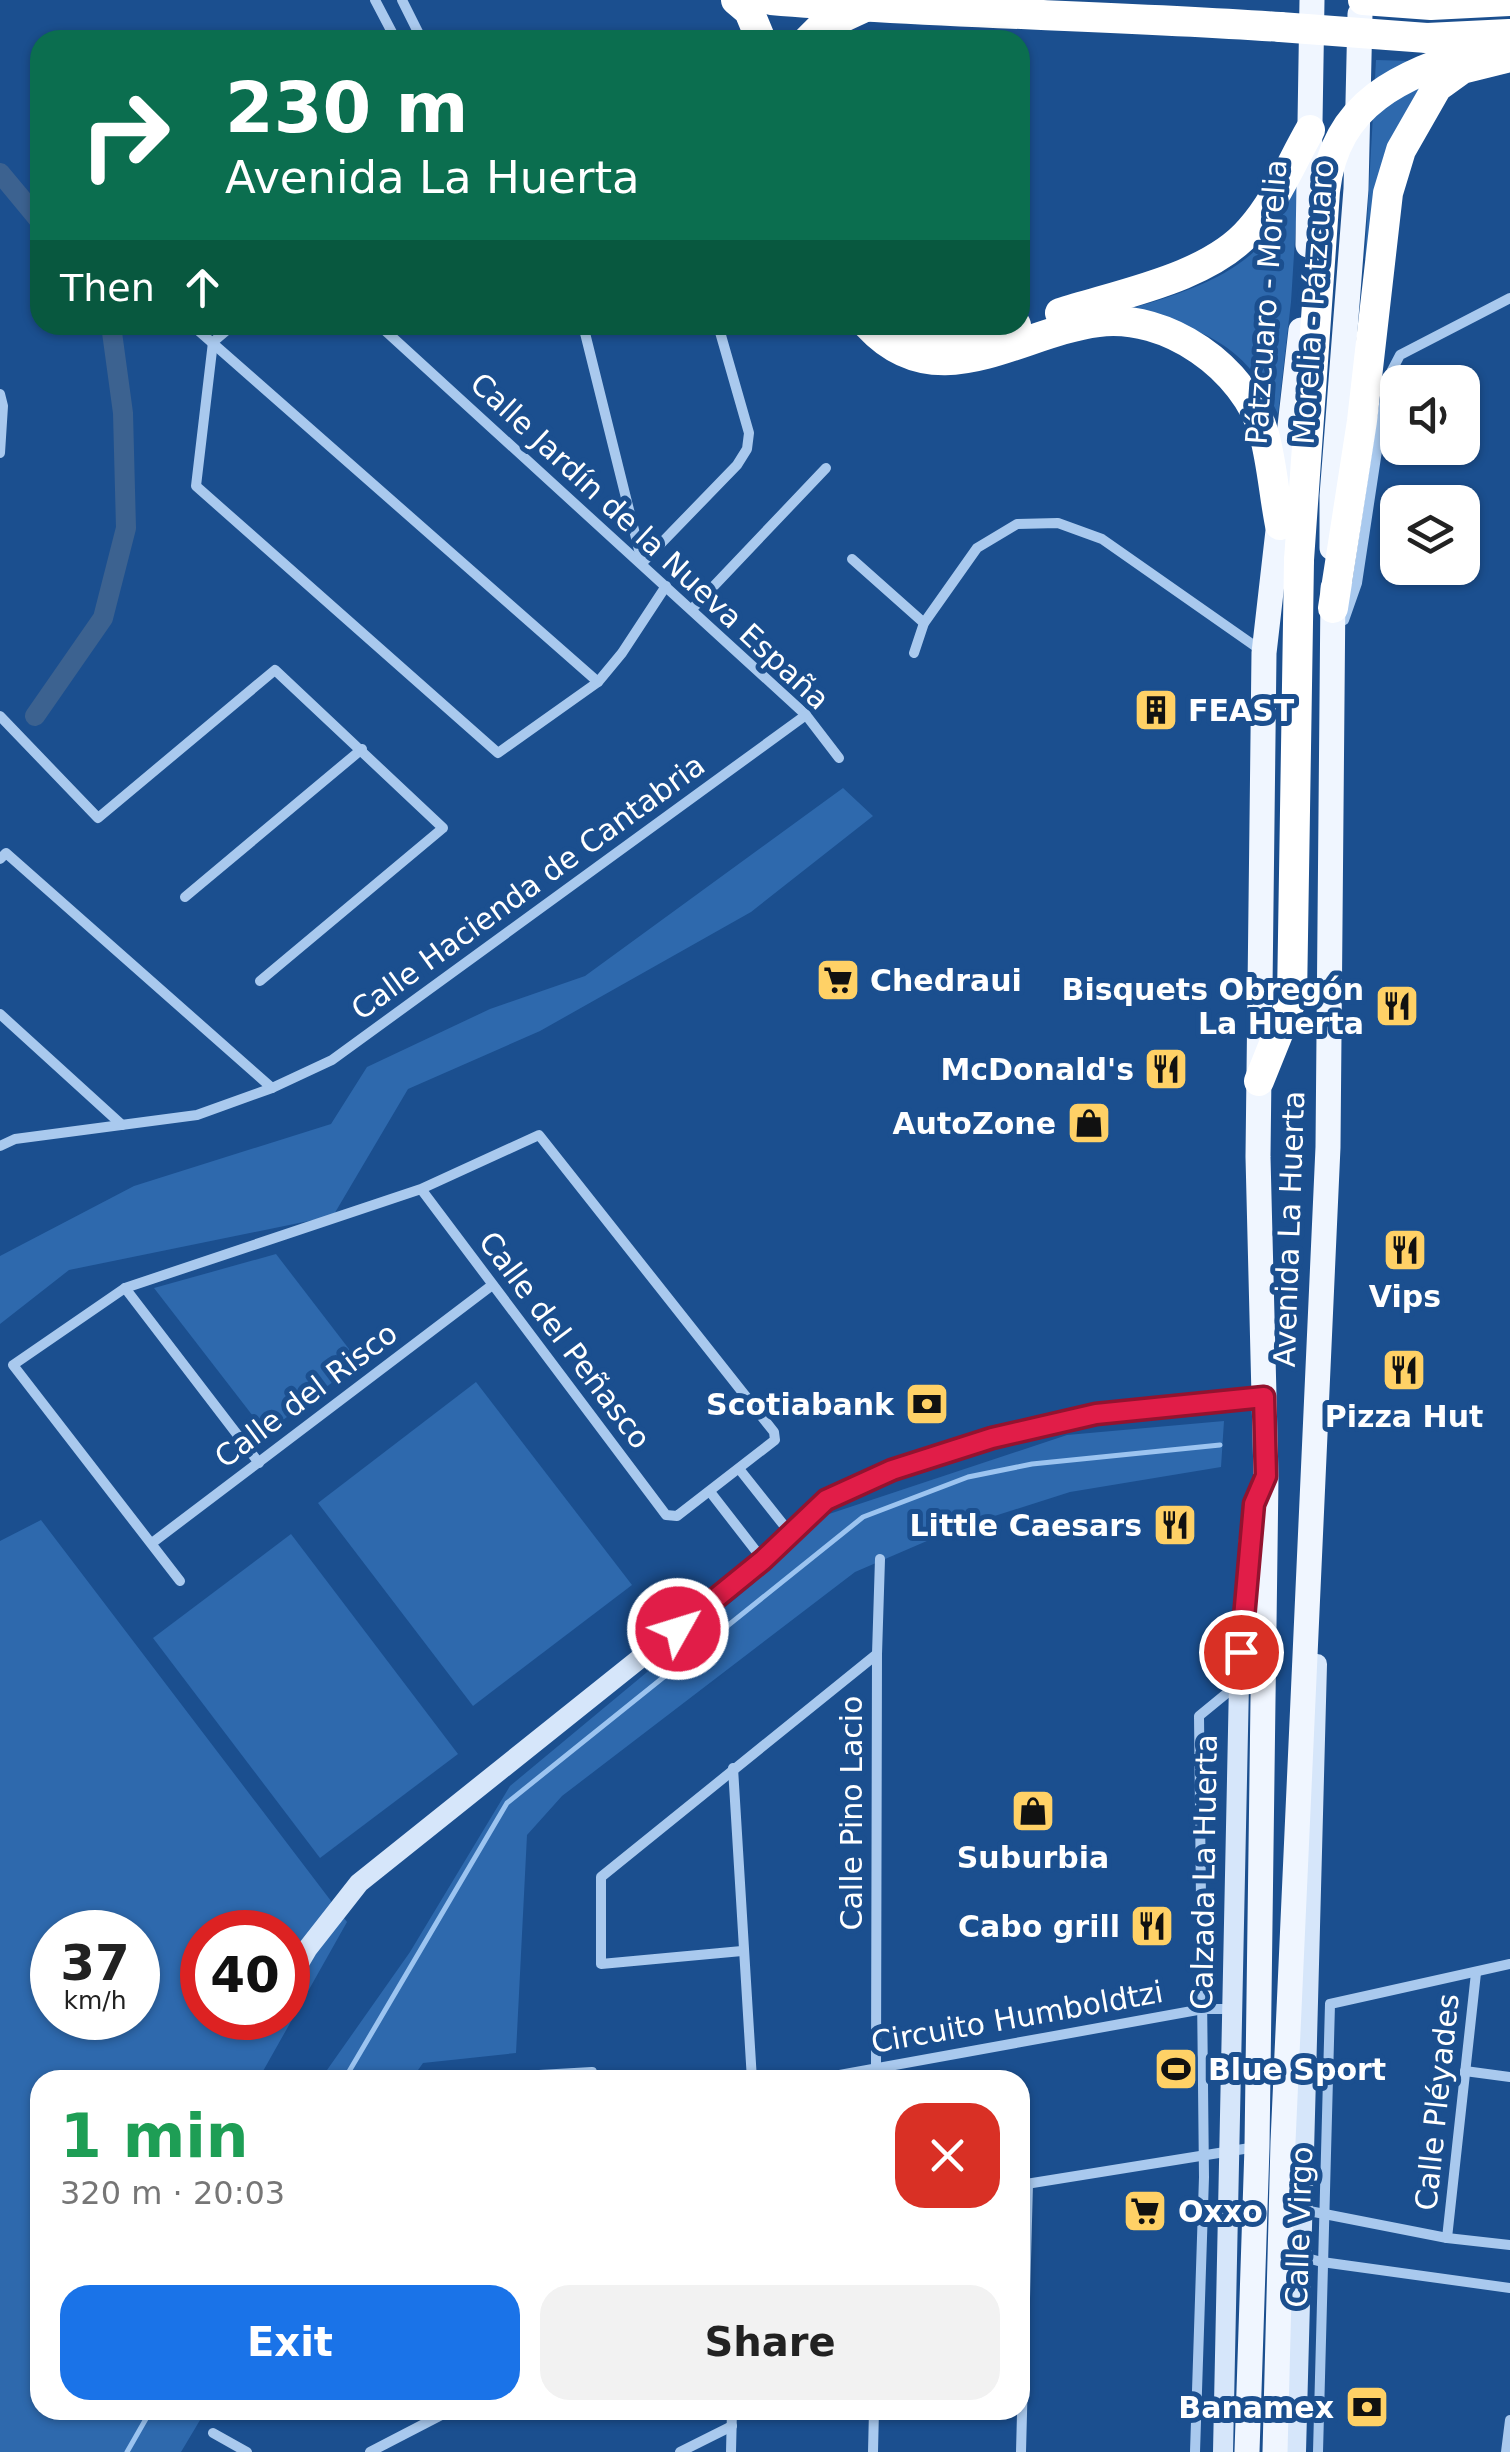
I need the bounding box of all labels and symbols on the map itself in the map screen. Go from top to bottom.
street label: Pátzcuaro - Morelia [1239,158,1293,446]
street label: Morelia - Pátzcuaro [1286,158,1340,446]
street label: Calle Jardín de la Nueva España [464,365,836,717]
building icon: FEAST [1133,687,1179,733]
place label: FEAST [1188,693,1295,728]
street label: Calle Hacienda de Cantabria [345,747,711,1027]
supermarket icon: Chedraui [815,957,861,1003]
place label: Chedraui [870,963,1022,998]
place label: Bisquets Obregón La Huerta [1062,972,1364,1041]
restaurant icon: Bisquets Obregón La Huerta [1374,983,1420,1029]
restaurant icon: McDonald's [1143,1046,1189,1092]
place label: McDonald's [940,1052,1134,1087]
street label: Avenida La Huerta [1267,1090,1311,1368]
shop icon: AutoZone [1066,1100,1112,1146]
place label: AutoZone [892,1106,1056,1141]
street label: Calle del Peñasco [472,1225,658,1455]
restaurant icon: Vips [1382,1227,1428,1273]
place label: Vips [1369,1279,1441,1314]
street label: Calle del Risco [208,1315,404,1475]
restaurant icon: Pizza Hut [1381,1347,1427,1393]
bank icon: Scotiabank [904,1381,950,1427]
place label: Scotiabank [706,1387,895,1422]
place label: Pizza Hut [1325,1399,1483,1434]
restaurant icon: Little Caesars [1152,1502,1198,1548]
place label: Little Caesars [909,1508,1142,1543]
position arrow [626,1577,730,1681]
pin [1199,1610,1284,1695]
street label: Calle Pino Lacio [834,1696,869,1930]
street label: Calzada La Huerta [1184,1734,1224,2010]
shop icon: Suburbia [1010,1788,1056,1834]
place label: Suburbia [957,1840,1109,1875]
restaurant icon: Cabo grill [1129,1903,1175,1949]
place label: Cabo grill [958,1909,1120,1944]
speed limit sign: 40 [180,1910,310,2040]
street label: Circuito Humboldtzi [868,1974,1166,2060]
street label: Calle Pléyades [1408,1992,1466,2212]
sports icon: Blue Sport [1153,2046,1199,2092]
place label: Blue Sport [1208,2052,1386,2087]
street label: Calle Virgo [1279,2146,1319,2308]
supermarket icon: Oxxo [1122,2188,1168,2234]
place label: Oxxo [1178,2194,1263,2229]
bank icon: Banamex [1344,2384,1390,2430]
place label: Banamex [1178,2390,1334,2425]

